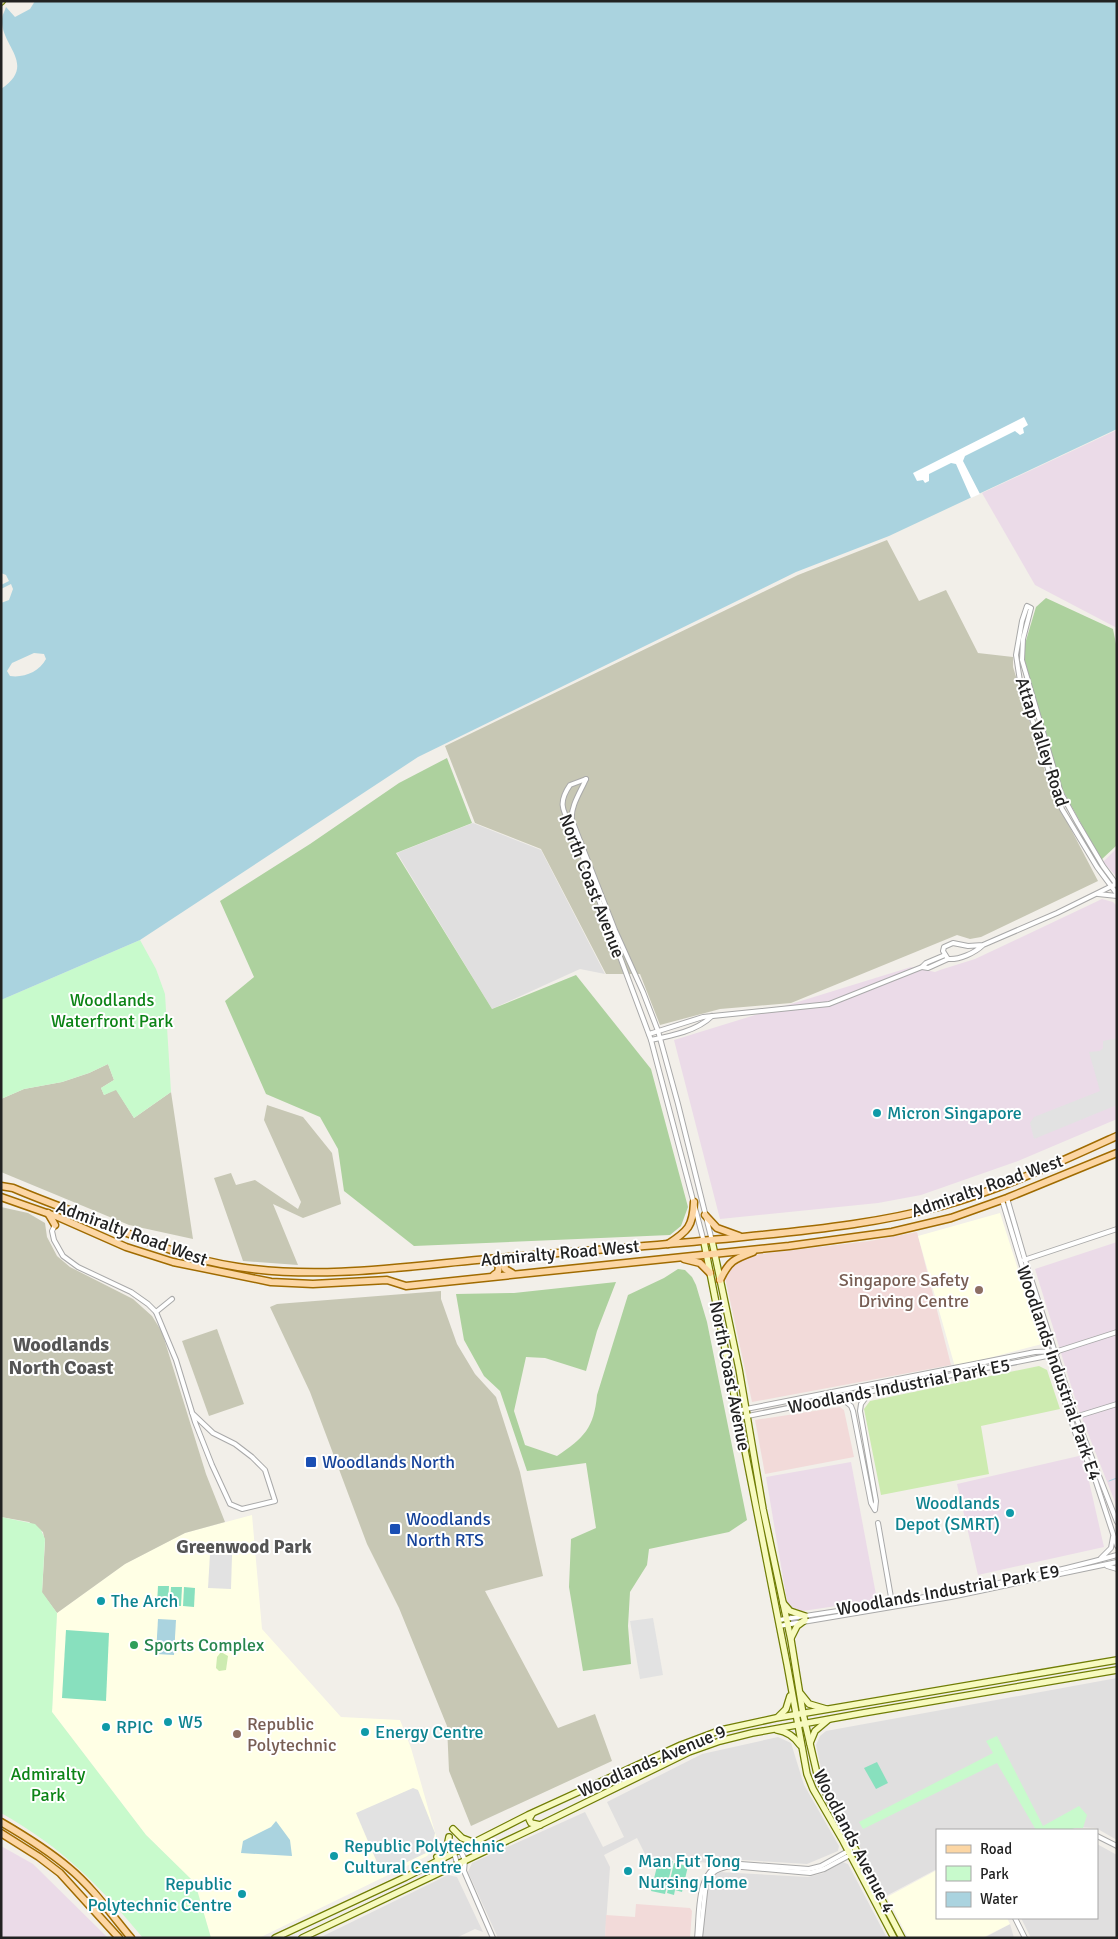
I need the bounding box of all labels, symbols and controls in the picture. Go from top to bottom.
street label: Attap Valley Road [1011,675,1073,809]
street label: North Coast Avenue [554,811,630,961]
park label: Woodlands Waterfront Park [51,989,173,1032]
place label: Micron Singapore [887,1102,1022,1124]
marker: Micron Singapore [871,1107,883,1119]
street label: Admiralty Road West [908,1150,1066,1222]
street label: Admiralty Road West [53,1195,211,1271]
street label: Admiralty Road West [480,1235,640,1271]
street label: Woodlands Industrial Park E4 [1012,1263,1106,1484]
place label: Singapore Safety Driving Centre [839,1269,970,1312]
marker: Singapore Safety Driving Centre [973,1284,985,1296]
street label: North Coast Avenue [705,1299,755,1453]
district label: Woodlands North Coast [9,1332,114,1380]
street label: Woodlands Industrial Park E5 [786,1354,1012,1418]
place label: Woodlands North [322,1451,455,1473]
marker: Woodlands North [304,1455,318,1469]
place label: Woodlands Depot (SMRT) [895,1492,1000,1535]
marker: Woodlands Depot (SMRT) [1004,1507,1016,1519]
place label: Woodlands North RTS [406,1508,491,1551]
marker: Woodlands North RTS [388,1522,402,1536]
district label: Greenwood Park [176,1535,312,1559]
street label: Woodlands Industrial Park E9 [835,1560,1061,1620]
place label: The Arch [111,1590,178,1612]
marker: The Arch [95,1595,107,1607]
place label: Sports Complex [144,1634,265,1656]
marker: Sports Complex [128,1639,140,1651]
place label: W5 [178,1711,203,1733]
place label: Republic Polytechnic [247,1713,336,1756]
place label: RPIC [116,1716,153,1738]
marker: W5 [162,1716,174,1728]
street label: Woodlands Avenue 9 [575,1720,729,1802]
marker: RPIC [100,1721,112,1733]
place label: Energy Centre [375,1721,484,1743]
marker: Energy Centre [359,1726,371,1738]
marker: Republic Polytechnic [231,1728,243,1740]
park label: Admiralty Park [10,1763,86,1806]
street label: Woodlands Avenue 4 [808,1765,900,1917]
legend [936,1829,1098,1919]
place label: Republic Polytechnic Cultural Centre [344,1835,504,1878]
text: Road [980,1840,1012,1858]
marker: Republic Polytechnic Cultural Centre [328,1850,340,1862]
place label: Man Fut Tong Nursing Home [638,1850,748,1893]
marker: Man Fut Tong Nursing Home [622,1865,634,1877]
text: Park [980,1865,1009,1883]
place label: Republic Polytechnic Centre [88,1873,232,1916]
marker: Republic Polytechnic Centre [236,1888,248,1900]
text: Water [980,1890,1018,1908]

